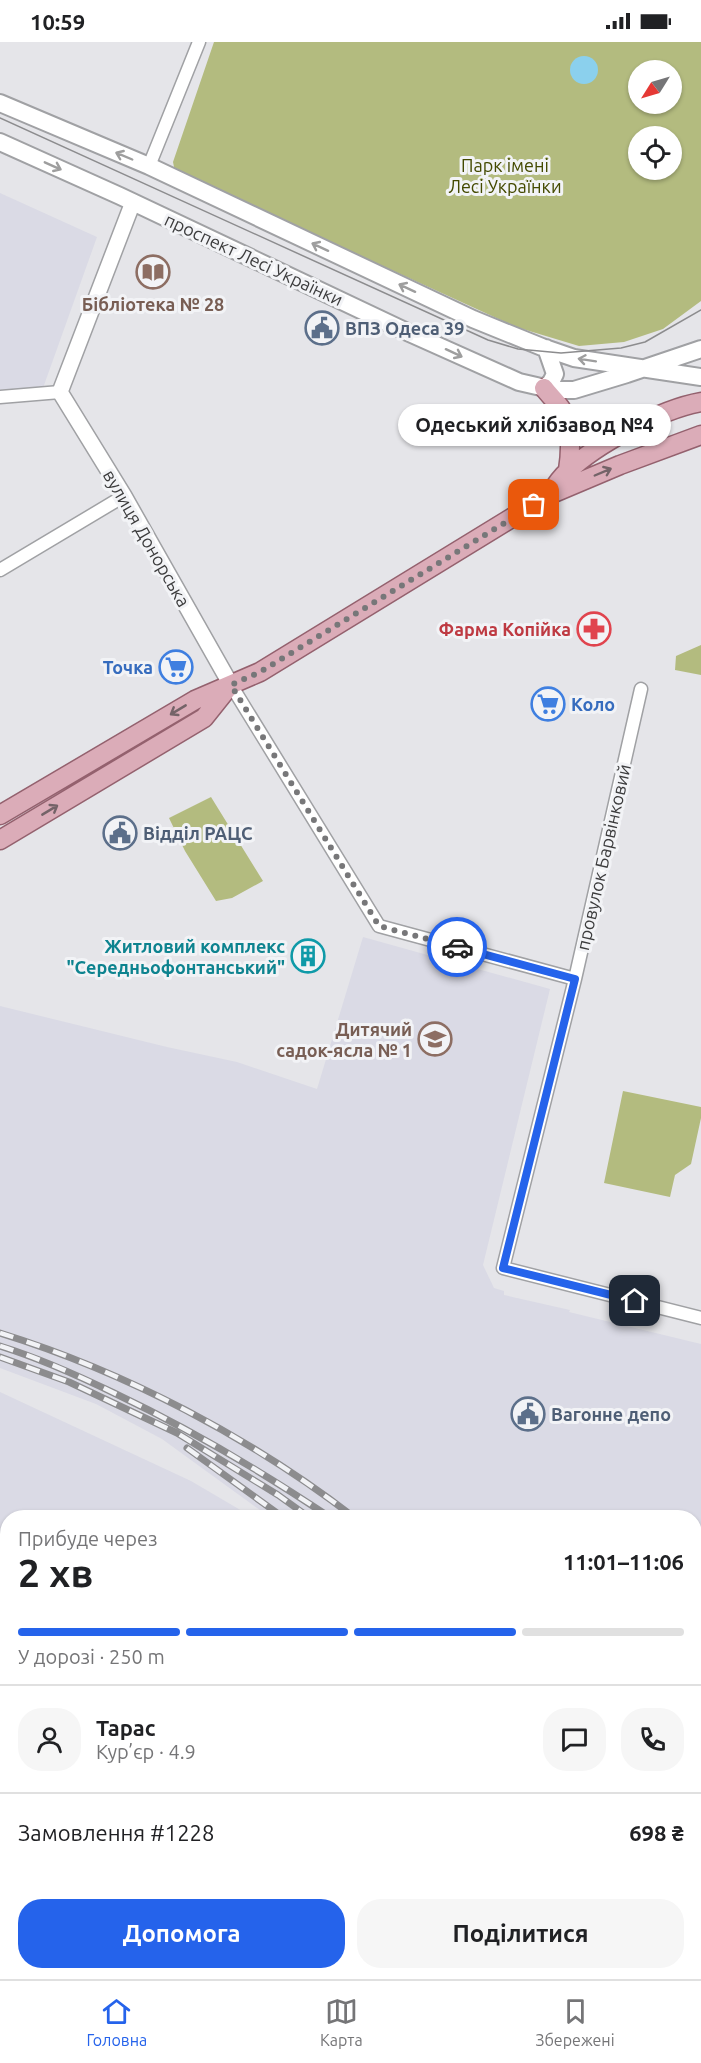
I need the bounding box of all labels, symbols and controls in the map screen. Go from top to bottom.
text: 10:59 [30,9,85,34]
north arrow [628,60,682,114]
map controls [628,60,682,180]
button: locate [628,126,682,180]
one-way arrow [116,150,134,161]
park label: Парк імені Лесі Українки [448,155,562,196]
one-way arrow [44,161,62,172]
street label: проспект Лесі Українки [162,209,346,309]
one-way arrow [312,241,330,253]
library icon: Бібліотека № 28 [135,254,171,290]
one-way arrow [398,282,416,294]
place label: Бібліотека № 28 [82,294,224,314]
public building icon: ВПЗ Одеса 39 [304,310,340,346]
place label: ВПЗ Одеса 39 [345,318,464,338]
one-way arrow [444,348,462,360]
one-way arrow [578,354,598,365]
callout: Одеський хлібзавод №4 [398,403,670,445]
text: Одеський хлібзавод №4 [415,413,654,436]
street label: вулиця Донорська [100,466,194,610]
one-way arrow [593,466,612,477]
pin [508,479,559,530]
icon: bag [517,488,550,521]
pharmacy icon: Фарма Копійка [576,611,612,647]
place label: Фарма Копійка [439,619,571,639]
supermarket icon: Точка [158,649,194,685]
place label: Точка [103,657,153,677]
supermarket icon: Коло [530,686,566,722]
place label: Коло [571,694,615,714]
one-way arrow [170,704,187,716]
street label: провулок Барвінковий [572,762,634,952]
one-way arrow [41,804,58,816]
public building icon: Відділ РАЦС [102,815,138,851]
place label: Відділ РАЦС [143,823,253,843]
courier [427,917,487,977]
icon: car [441,931,474,964]
place label: Житловий комплекс "Середньофонтанський" [66,936,285,977]
building icon: Житловий комплекс "Середньофонтанський" [290,938,326,974]
place label: Дитячий садок-ясла № 1 [276,1019,412,1060]
school or university icon: Дитячий садок-ясла № 1 [417,1021,453,1057]
pin [609,1275,660,1326]
icon: home [618,1284,651,1317]
public building icon: Вагонне депо [510,1396,546,1432]
place label: Вагонне депо [551,1404,671,1424]
text: Прибуде через [18,1527,158,1550]
text: 11:01–11:06 [563,1549,684,1574]
text: 2 хв [18,1551,93,1594]
text: У дорозі · 250 m [18,1645,165,1668]
button: person [18,1708,81,1771]
button: chat [543,1708,606,1771]
button: phone [621,1708,684,1771]
text: Тарас [96,1715,156,1740]
text: Кур’єр · 4.9 [96,1740,196,1763]
text: Замовлення #1228 [18,1820,214,1845]
text: 698 ₴ [629,1820,684,1845]
button: Допомога [18,1899,345,1968]
button: Поділитися [357,1899,684,1968]
tab: Головна [86,1995,147,2049]
tab: Карта [320,1995,363,2049]
tab: Збережені [536,1995,615,2049]

